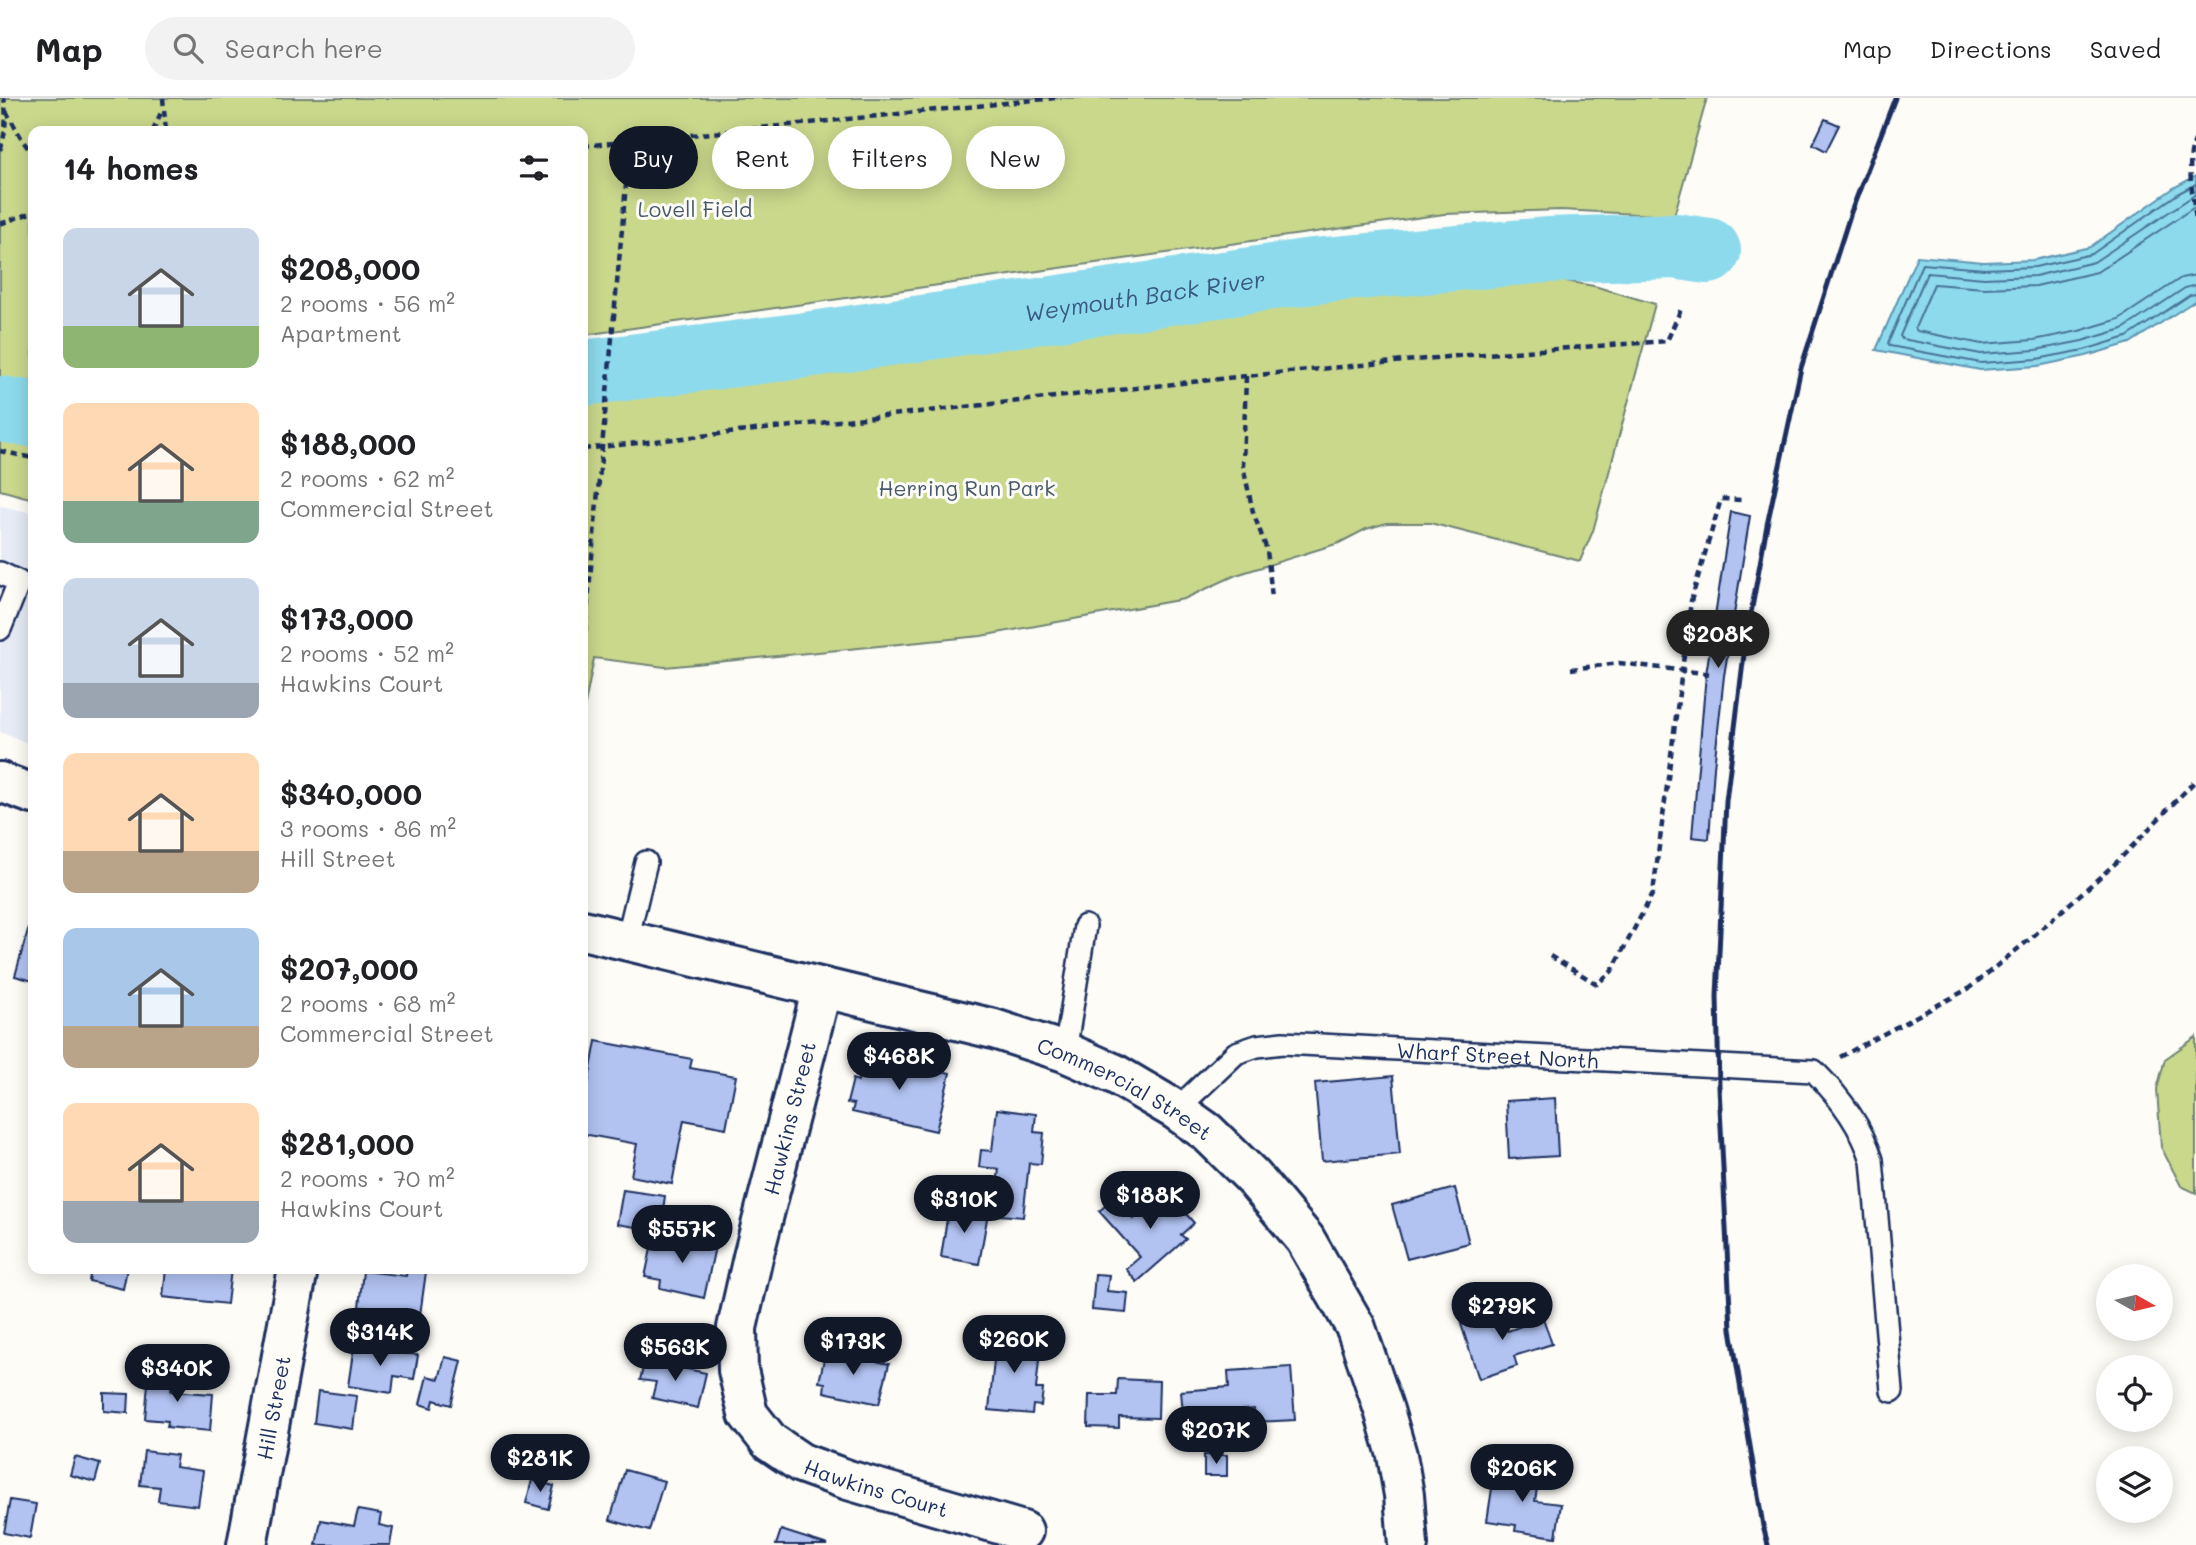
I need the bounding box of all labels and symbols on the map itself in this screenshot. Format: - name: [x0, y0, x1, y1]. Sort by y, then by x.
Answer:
- park label: Lovell Field: [638, 195, 752, 222]
- water label: Weymouth Back River: [1022, 263, 1267, 328]
- park label: Herring Run Park: [879, 474, 1055, 501]
- pin: $208K: [1669, 610, 1767, 670]
- street label: Commercial Street: [1034, 1031, 1218, 1145]
- pin: $468K: [850, 1032, 948, 1092]
- street label: Wharf Street North: [1396, 1036, 1599, 1073]
- street label: Hawkins Street: [757, 1038, 821, 1198]
- pin: $188K: [1101, 1172, 1199, 1231]
- pin: $310K: [915, 1176, 1013, 1235]
- pin: $557K: [633, 1206, 731, 1265]
- north arrow: [2096, 1264, 2174, 1340]
- pin: $279K: [1453, 1282, 1551, 1342]
- pin: $314K: [331, 1308, 429, 1368]
- pin: $260K: [965, 1316, 1063, 1375]
- pin: $173K: [804, 1318, 902, 1377]
- pin: $563K: [626, 1324, 724, 1383]
- pin: $340K: [128, 1344, 226, 1404]
- street label: Hill Street: [250, 1353, 295, 1462]
- pin: $207K: [1167, 1406, 1265, 1466]
- pin: $281K: [491, 1434, 589, 1494]
- pin: $206K: [1473, 1444, 1571, 1504]
- street label: Hawkins Court: [801, 1452, 952, 1522]

